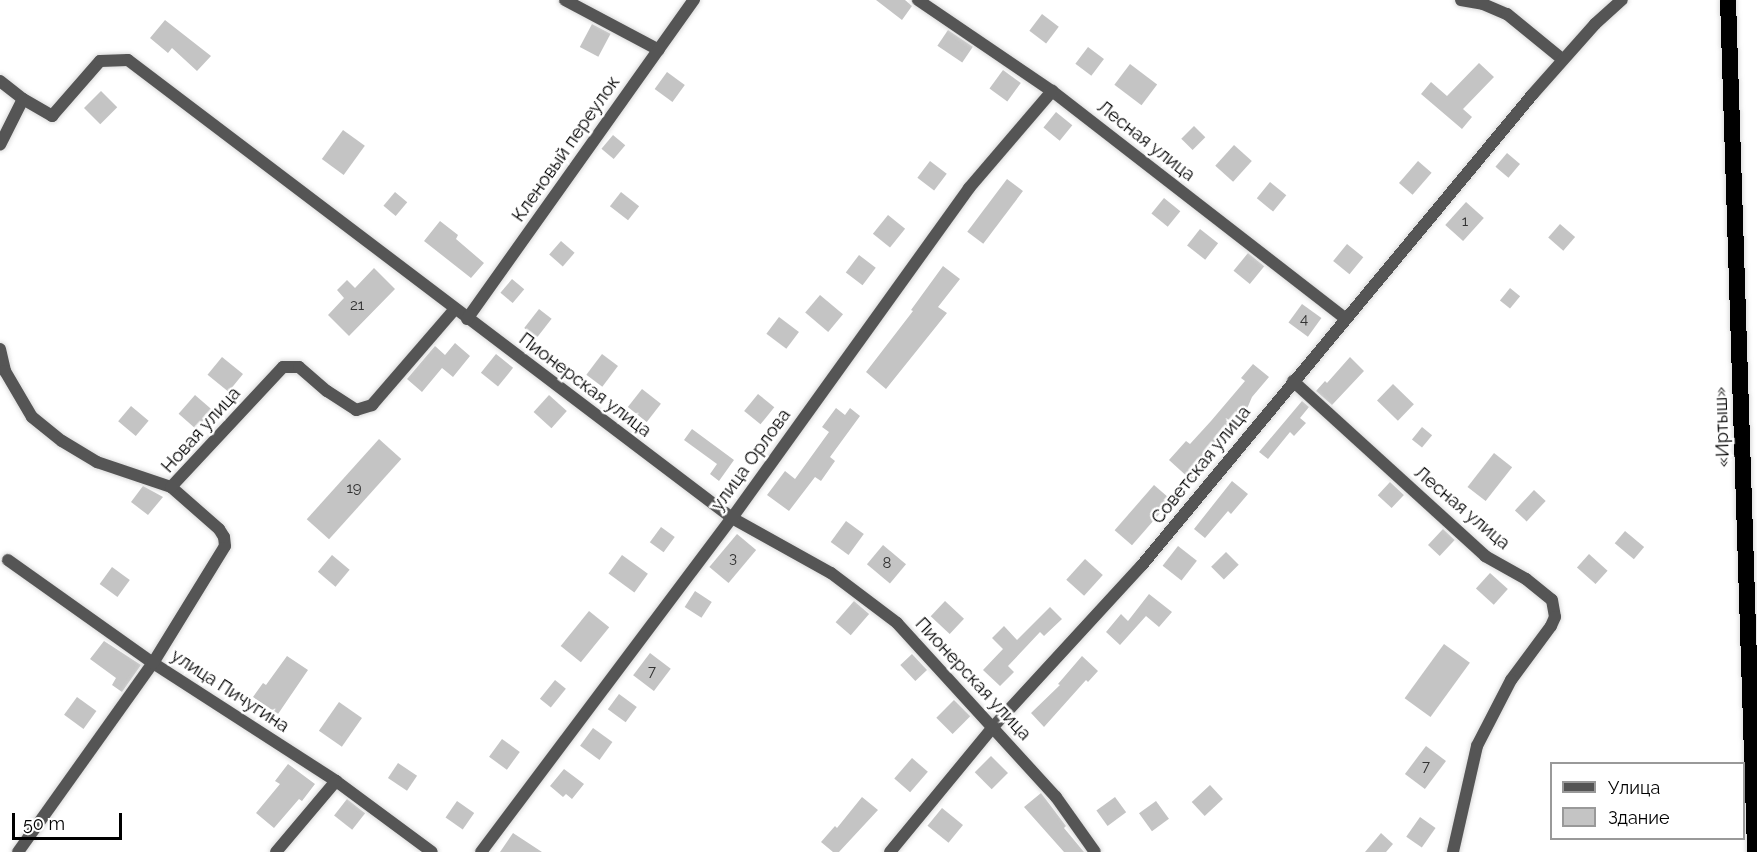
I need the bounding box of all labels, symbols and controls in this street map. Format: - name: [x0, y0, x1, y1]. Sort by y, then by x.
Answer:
- street label: Кленовый переулок: [508, 72, 624, 226]
- street label: Лесная улица: [1093, 96, 1199, 186]
- house number: 1: [1462, 213, 1468, 231]
- house number: 21: [350, 297, 364, 315]
- house number: 4: [1300, 311, 1308, 329]
- street label: Пионерская улица: [515, 328, 655, 442]
- street label: Новая улица: [157, 383, 245, 477]
- street label: «Иртыш»: [1710, 386, 1734, 468]
- street label: Советская улица: [1147, 402, 1255, 528]
- street label: улица Орлова: [707, 405, 795, 515]
- street label: Лесная улица: [1410, 462, 1514, 554]
- house number: 19: [346, 480, 362, 498]
- house number: 3: [729, 550, 737, 568]
- house number: 8: [883, 555, 891, 573]
- street label: Пионерская улица: [910, 613, 1036, 745]
- street label: улица Пичугина: [167, 645, 293, 737]
- house number: 7: [648, 663, 656, 681]
- house number: 7: [1422, 758, 1430, 776]
- legend: [1550, 762, 1745, 840]
- text: Улица: [1608, 777, 1660, 798]
- scale bar: [15, 801, 124, 839]
- text: Здание: [1608, 807, 1670, 828]
- text: 50 m: [23, 813, 65, 834]

